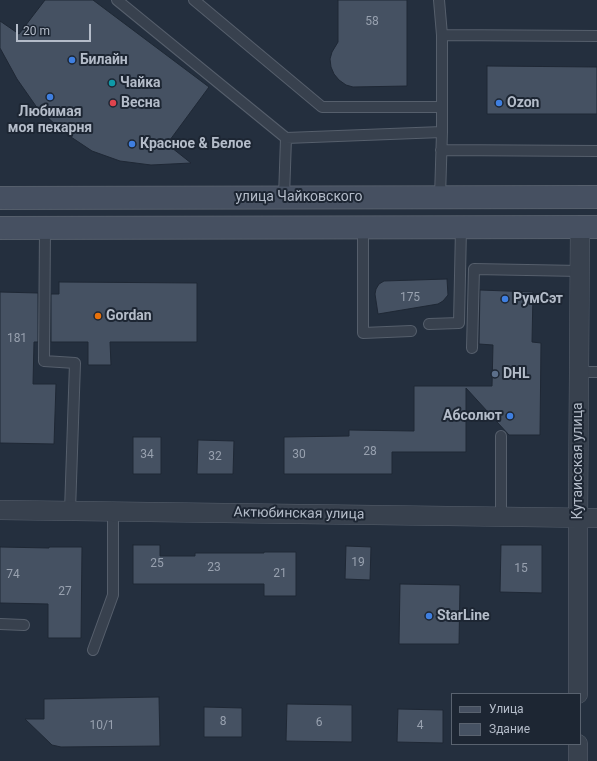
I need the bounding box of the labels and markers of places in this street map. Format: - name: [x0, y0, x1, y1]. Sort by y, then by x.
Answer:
- place label: Билайн: [80, 52, 128, 68]
- marker: Билайн: [67, 55, 77, 65]
- place label: Чайка: [120, 75, 161, 91]
- marker: Чайка: [107, 78, 117, 88]
- marker: Любимая моя пекарня: [45, 92, 55, 102]
- place label: Весна: [121, 95, 160, 111]
- place label: Ozon: [507, 95, 539, 111]
- marker: Весна: [108, 98, 118, 108]
- marker: Ozon: [494, 98, 504, 108]
- place label: Любимая моя пекарня: [8, 104, 92, 136]
- place label: Красное & Белое: [140, 136, 251, 152]
- marker: Красное & Белое: [127, 139, 137, 149]
- place label: РумСэт: [513, 291, 563, 307]
- marker: РумСэт: [500, 294, 510, 304]
- place label: Gordan: [106, 308, 152, 324]
- marker: Gordan: [93, 311, 103, 321]
- place label: DHL: [503, 366, 530, 382]
- marker: DHL: [490, 369, 500, 379]
- place label: Абсолют: [443, 408, 502, 424]
- marker: Абсолют: [505, 411, 515, 421]
- place label: StarLine: [437, 608, 490, 624]
- marker: StarLine: [424, 611, 434, 621]

